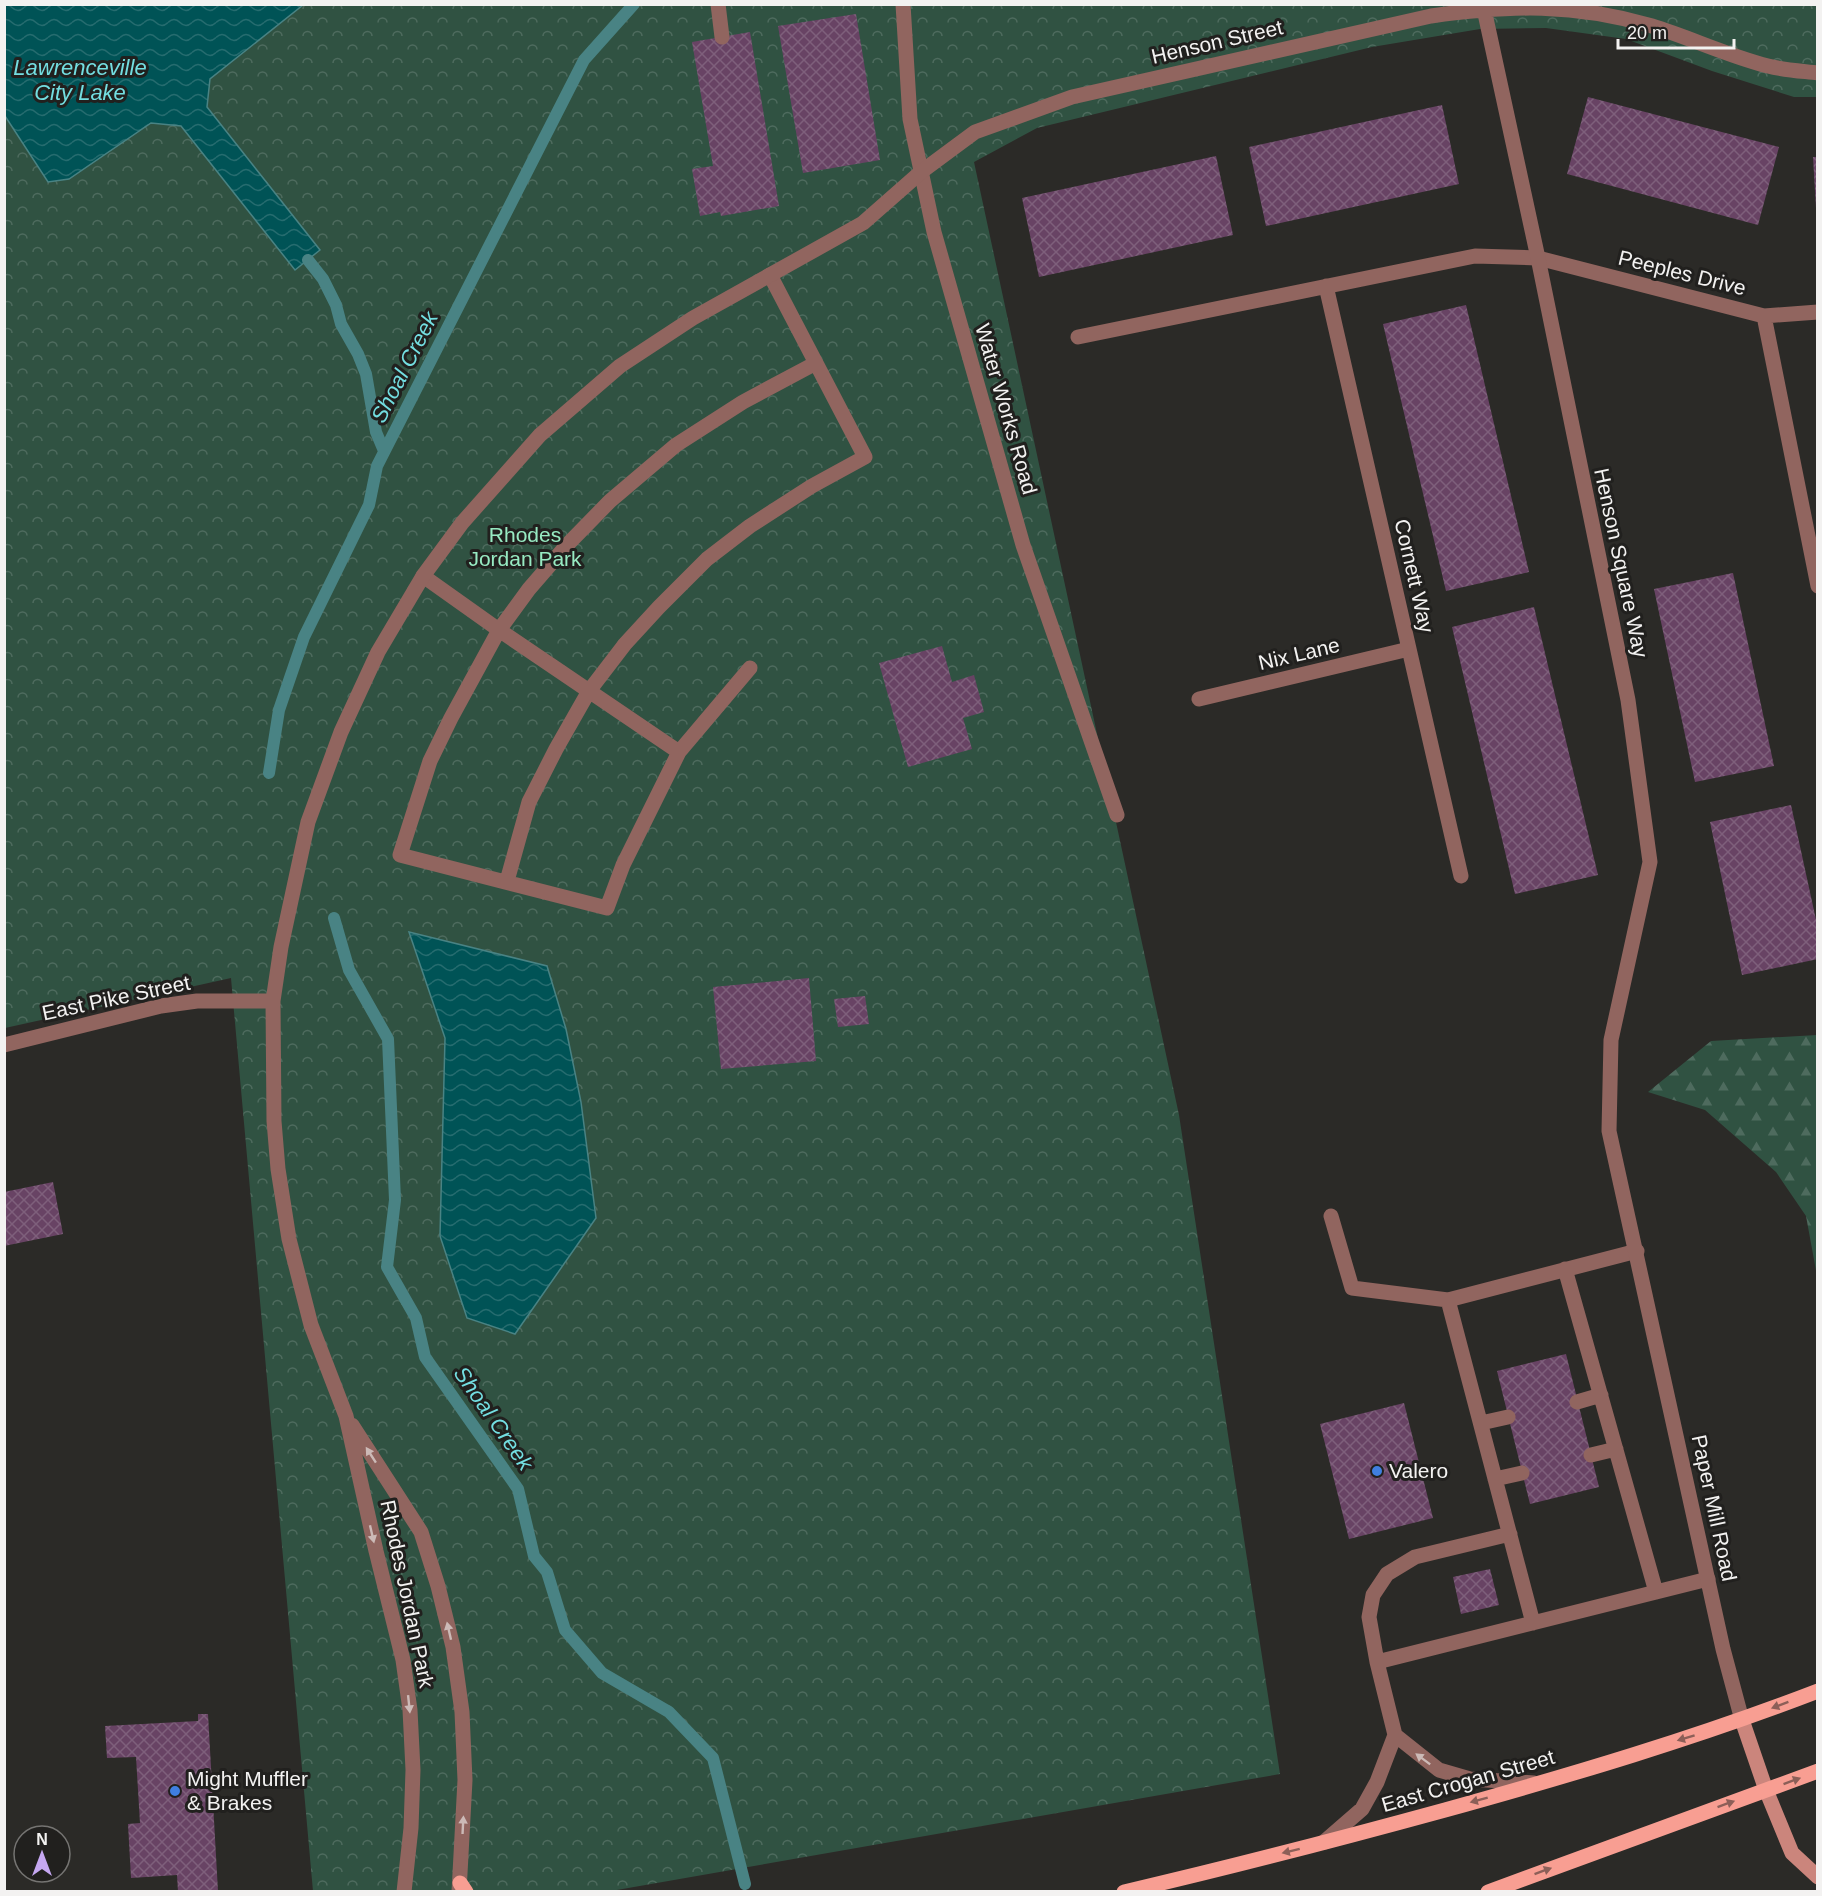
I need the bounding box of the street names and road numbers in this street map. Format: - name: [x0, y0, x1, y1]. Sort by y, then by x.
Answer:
- street label: Henson Street: [1149, 15, 1285, 68]
- street label: Peeples Drive: [1616, 246, 1748, 299]
- street label: Water Works Road: [971, 321, 1042, 497]
- street label: Henson Square Way: [1590, 466, 1653, 660]
- street label: Cornett Way: [1390, 517, 1439, 635]
- street label: Nix Lane: [1256, 633, 1342, 674]
- street label: East Pike Street: [40, 971, 192, 1024]
- street label: Paper Mill Road: [1688, 1432, 1741, 1583]
- street label: Rhodes Jordan Park: [376, 1498, 439, 1690]
- street label: East Crogan Street: [1379, 1745, 1557, 1816]

